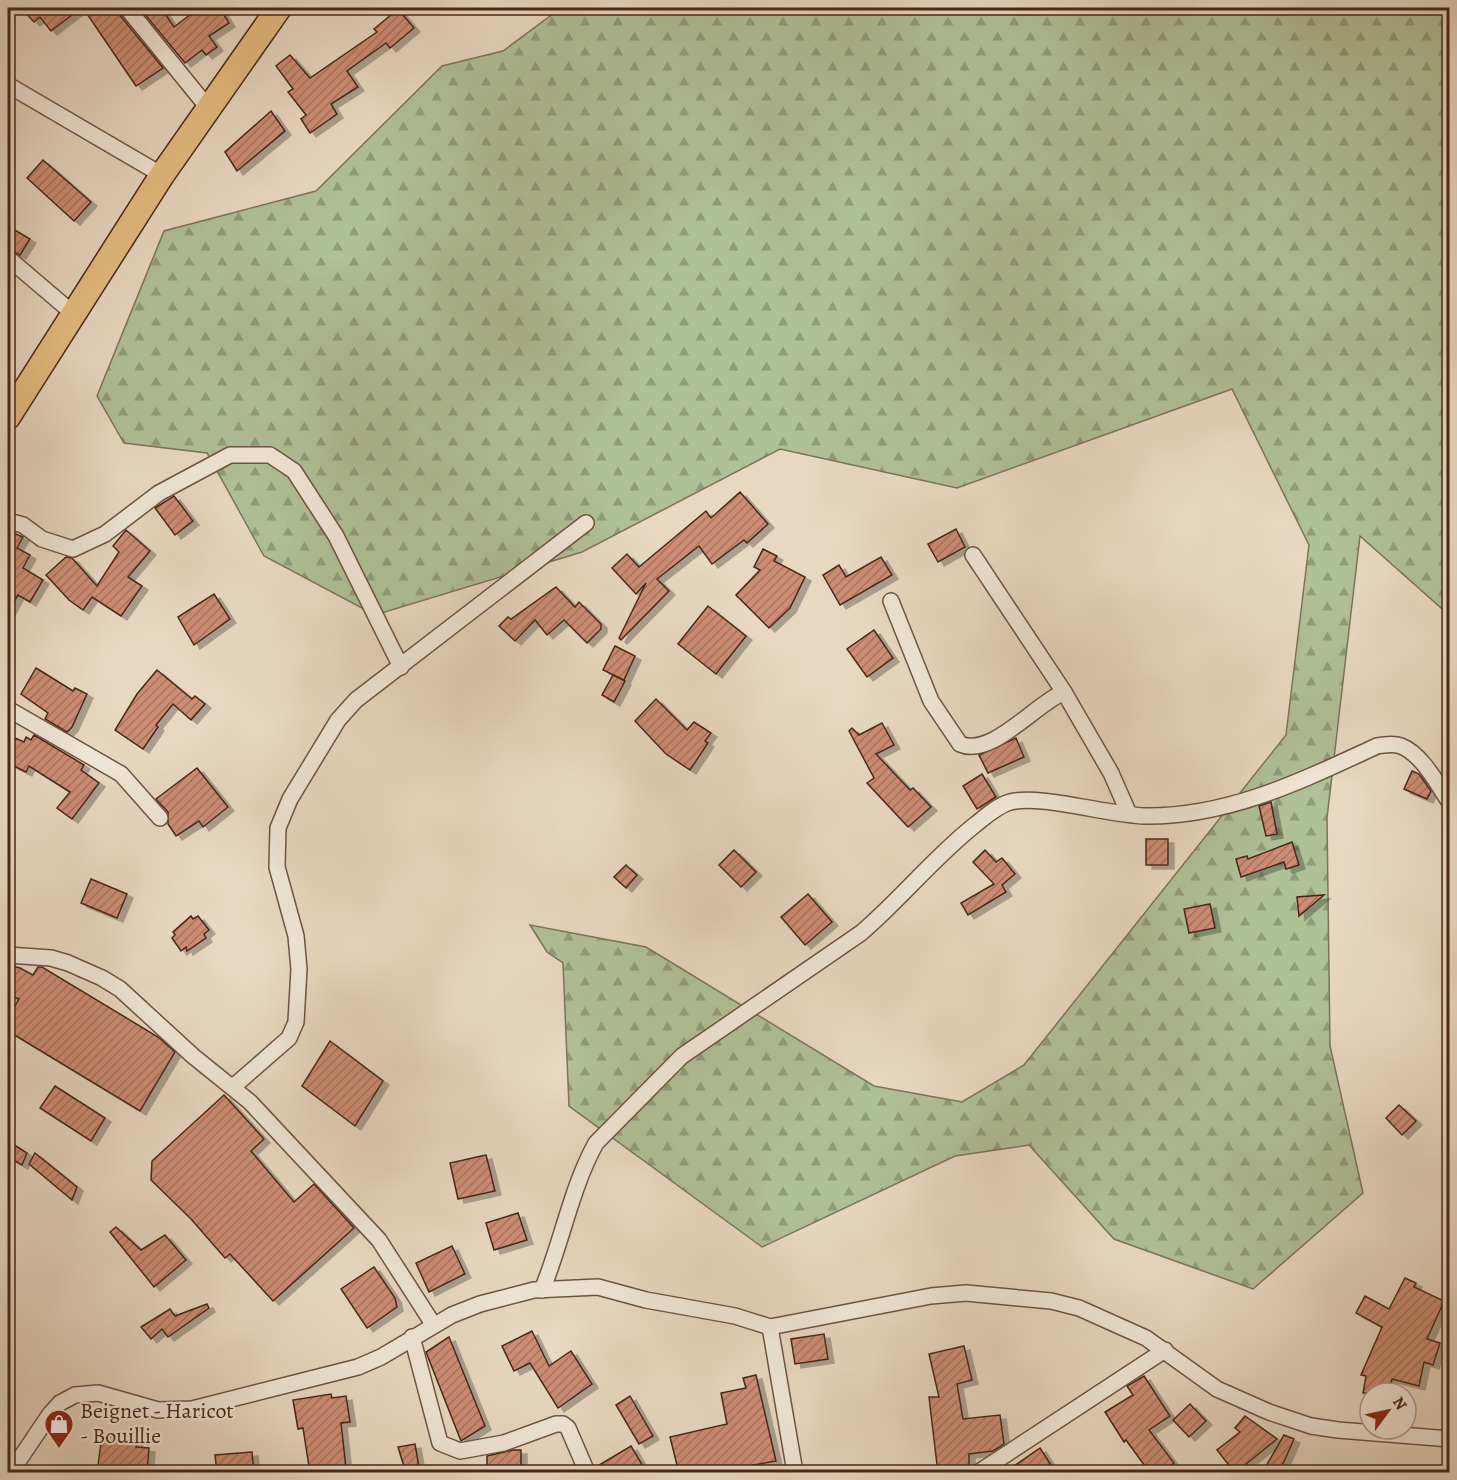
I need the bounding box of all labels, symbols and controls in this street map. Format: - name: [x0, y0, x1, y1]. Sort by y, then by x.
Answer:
- north arrow: [1358, 1381, 1418, 1441]
- text: N: [1387, 1392, 1412, 1415]
- place label: Beignet - Haricot - Bouillie: [80, 1396, 234, 1451]
- shop icon: Beignet - Haricot - Bouillie: [43, 1408, 75, 1450]

